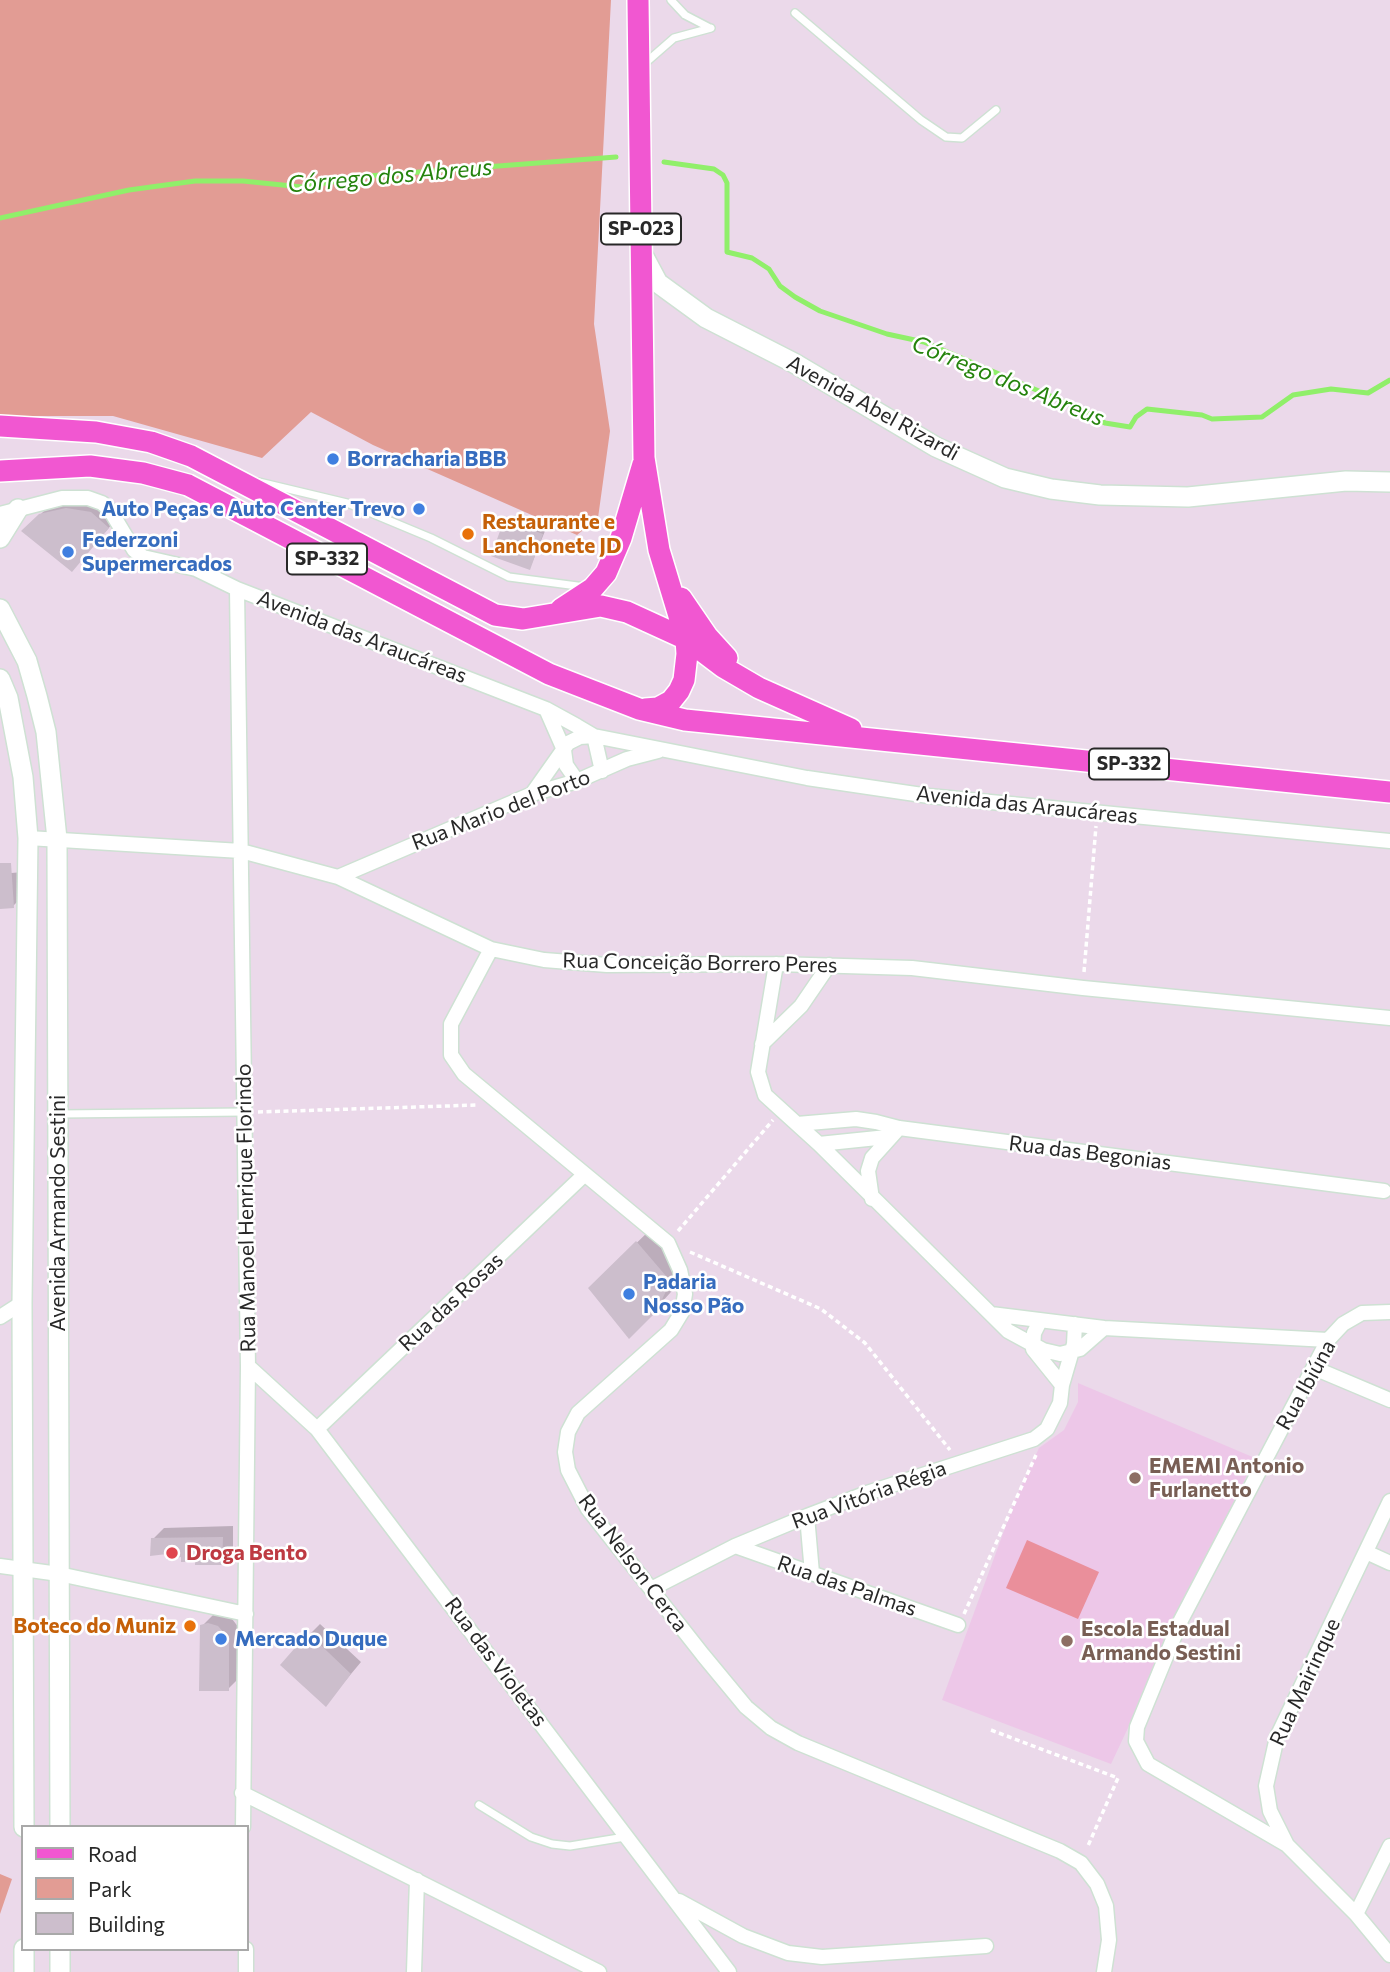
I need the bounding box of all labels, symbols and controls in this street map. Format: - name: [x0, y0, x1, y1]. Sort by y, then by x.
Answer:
- water label: Córrego dos Abreus: [286, 153, 494, 199]
- road number: SP-023: [601, 214, 681, 244]
- water label: Córrego dos Abreus: [908, 330, 1108, 432]
- street label: Avenida Abel Rizardi: [782, 350, 964, 466]
- place label: Borracharia BBB: [347, 446, 506, 472]
- marker: Borracharia BBB: [325, 451, 341, 467]
- place label: Auto Peças e Auto Center Trevo: [101, 496, 405, 522]
- marker: Auto Peças e Auto Center Trevo: [411, 501, 427, 517]
- place label: Restaurante e Lanchonete JD: [482, 509, 621, 559]
- marker: Restaurante e Lanchonete JD: [460, 526, 476, 542]
- place label: Federzoni Supermercados: [82, 527, 232, 577]
- marker: Federzoni Supermercados: [60, 544, 76, 560]
- road number: SP-332: [287, 544, 367, 574]
- street label: Avenida das Araucáreas: [254, 585, 470, 689]
- road number: SP-332: [1089, 748, 1169, 779]
- street label: Rua Mario del Porto: [408, 764, 594, 856]
- street label: Avenida das Araucáreas: [915, 781, 1139, 829]
- street label: Rua Conceição Borrero Peres: [562, 948, 838, 978]
- street label: Rua Manoel Henrique Florindo: [231, 1063, 261, 1353]
- street label: Avenida Armando Sestini: [45, 1095, 71, 1331]
- street label: Rua das Begonias: [1007, 1131, 1173, 1175]
- street label: Rua das Rosas: [394, 1247, 508, 1357]
- place label: Padaria Nosso Pão: [643, 1269, 744, 1319]
- marker: Padaria Nosso Pão: [621, 1286, 637, 1302]
- street label: Rua Ibiúna: [1271, 1336, 1341, 1434]
- place label: EMEMI Antonio Furlanetto: [1149, 1453, 1304, 1503]
- street label: Rua Vitória Régia: [788, 1455, 950, 1535]
- marker: EMEMI Antonio Furlanetto: [1127, 1470, 1143, 1486]
- street label: Rua Nelson Cerca: [573, 1489, 693, 1637]
- place label: Droga Bento: [186, 1540, 307, 1566]
- marker: Droga Bento: [164, 1545, 180, 1561]
- street label: Rua das Palmas: [774, 1550, 920, 1622]
- street label: Rua das Violetas: [439, 1592, 553, 1732]
- place label: Boteco do Muniz: [13, 1613, 176, 1639]
- street label: Rua Mairinque: [1264, 1614, 1346, 1750]
- place label: Escola Estadual Armando Sestini: [1081, 1616, 1241, 1666]
- marker: Boteco do Muniz: [182, 1618, 198, 1634]
- place label: Mercado Duque: [235, 1626, 387, 1652]
- marker: Mercado Duque: [213, 1631, 229, 1647]
- marker: Escola Estadual Armando Sestini: [1059, 1633, 1075, 1649]
- legend: [21, 1825, 248, 1951]
- text: Road: [88, 1841, 137, 1866]
- text: Park: [88, 1876, 132, 1901]
- text: Building: [88, 1911, 165, 1936]

